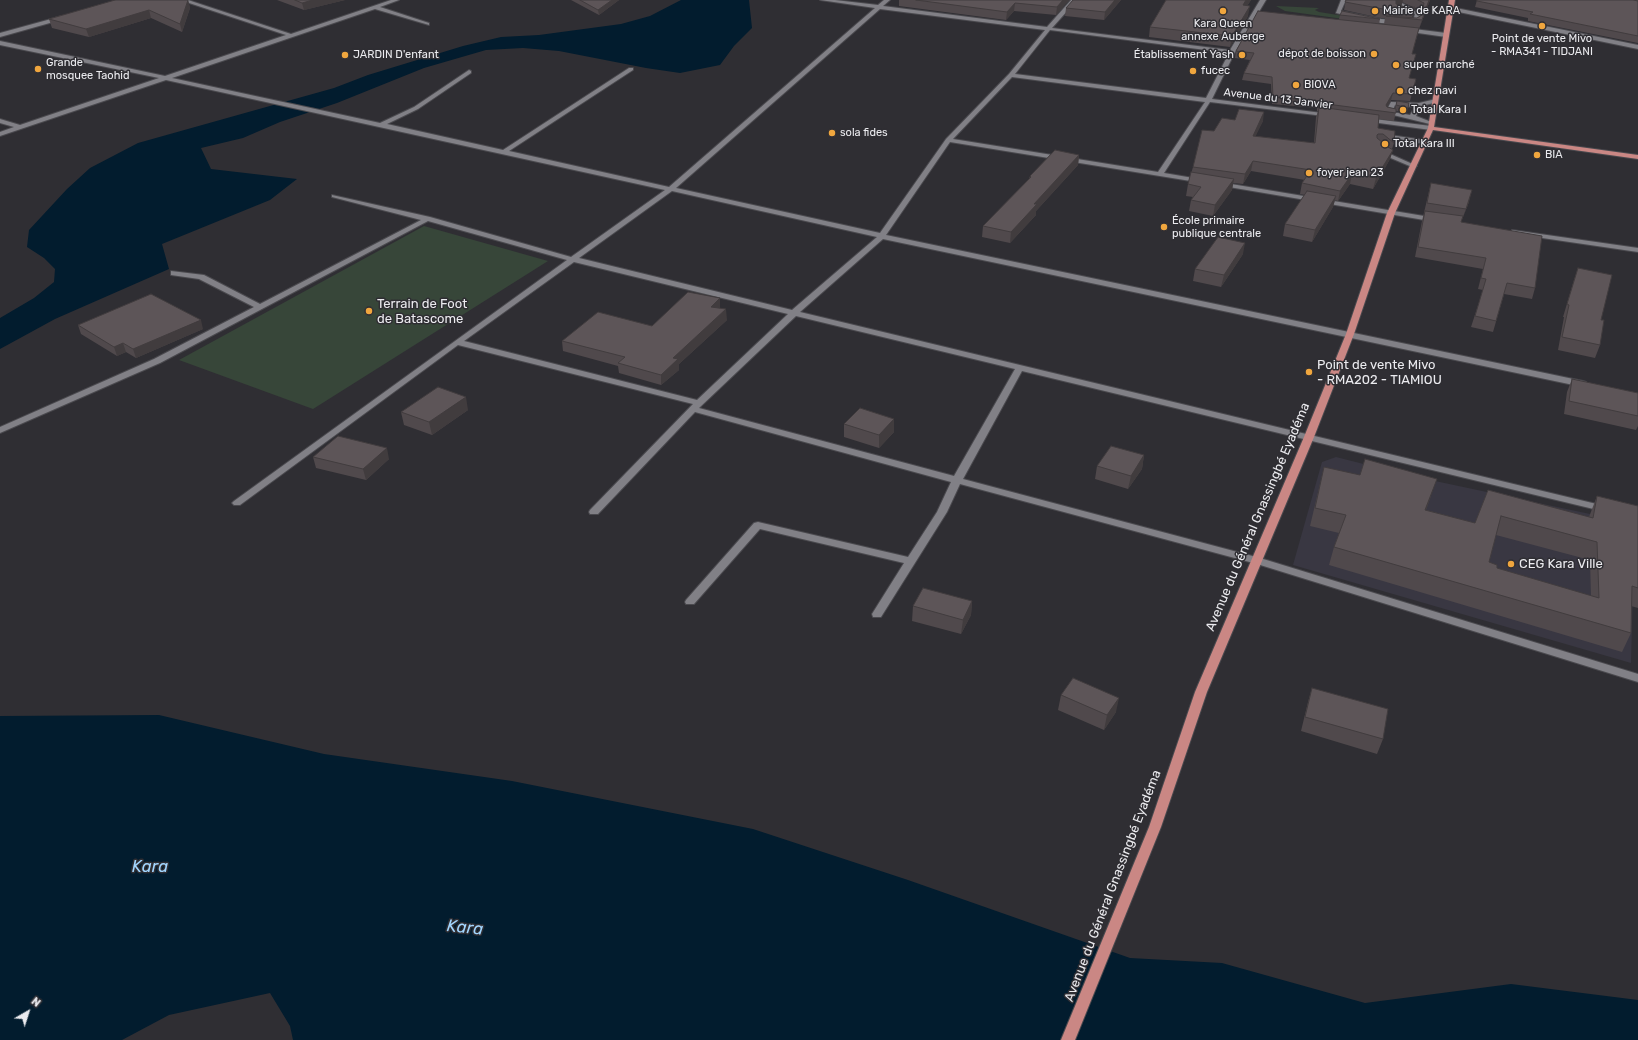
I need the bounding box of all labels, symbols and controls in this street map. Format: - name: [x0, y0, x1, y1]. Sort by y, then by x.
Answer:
- place label: Mairie de KARA: [1383, 4, 1460, 18]
- marker: Kara Queen annexe Auberge: [1218, 6, 1228, 16]
- marker: Mairie de KARA: [1370, 6, 1380, 16]
- place label: Kara Queen annexe Auberge: [1181, 17, 1265, 43]
- marker: Point de vente Mivo - RMA341 - TIDJANI: [1537, 21, 1547, 31]
- place label: Point de vente Mivo - RMA341 - TIDJANI: [1491, 32, 1593, 58]
- place label: dépot de boisson: [1278, 47, 1366, 61]
- place label: JARDIN D'enfant: [353, 48, 439, 62]
- place label: Établissement Yash: [1134, 48, 1234, 62]
- marker: dépot de boisson: [1369, 49, 1379, 59]
- marker: JARDIN D'enfant: [340, 50, 350, 60]
- marker: Établissement Yash: [1237, 50, 1247, 60]
- place label: Grande mosquee Taohid: [46, 56, 130, 82]
- place label: super marché: [1404, 58, 1475, 72]
- marker: super marché: [1391, 60, 1401, 70]
- marker: Grande mosquee Taohid: [33, 64, 43, 74]
- place label: fucec: [1201, 64, 1230, 78]
- marker: fucec: [1188, 66, 1198, 76]
- place label: BIOVA: [1304, 78, 1336, 92]
- marker: BIOVA: [1291, 80, 1301, 90]
- place label: chez navi: [1408, 84, 1457, 98]
- street label: Avenue du 13 Janvier: [1223, 86, 1333, 112]
- marker: chez navi: [1395, 86, 1405, 96]
- place label: Total Kara I: [1411, 103, 1467, 117]
- marker: Total Kara I: [1398, 105, 1408, 115]
- place label: sola fides: [840, 126, 888, 140]
- marker: sola fides: [827, 128, 837, 138]
- place label: Total Kara III: [1393, 137, 1455, 151]
- marker: Total Kara III: [1380, 139, 1390, 149]
- place label: BIA: [1545, 148, 1563, 162]
- marker: BIA: [1532, 150, 1542, 160]
- place label: foyer jean 23: [1317, 166, 1384, 180]
- marker: foyer jean 23: [1304, 168, 1314, 178]
- place label: École primaire publique centrale: [1172, 214, 1261, 240]
- marker: École primaire publique centrale: [1159, 222, 1169, 232]
- place label: Terrain de Foot de Batascome: [377, 296, 467, 327]
- marker: Terrain de Foot de Batascome: [364, 306, 374, 316]
- place label: Point de vente Mivo - RMA202 - TIAMIOU: [1317, 357, 1442, 388]
- marker: Point de vente Mivo - RMA202 - TIAMIOU: [1304, 367, 1314, 377]
- street label: Avenue du Général Gnassingbé Eyadéma: [1203, 400, 1313, 634]
- place label: CEG Kara Ville: [1519, 556, 1603, 572]
- marker: CEG Kara Ville: [1506, 559, 1516, 569]
- street label: Avenue du Général Gnassingbé Eyadéma: [1062, 768, 1164, 1004]
- water label: Kara: [132, 857, 168, 877]
- water label: Kara: [446, 916, 484, 940]
- north arrow: [8, 992, 48, 1032]
- text: N: [29, 995, 43, 1010]

